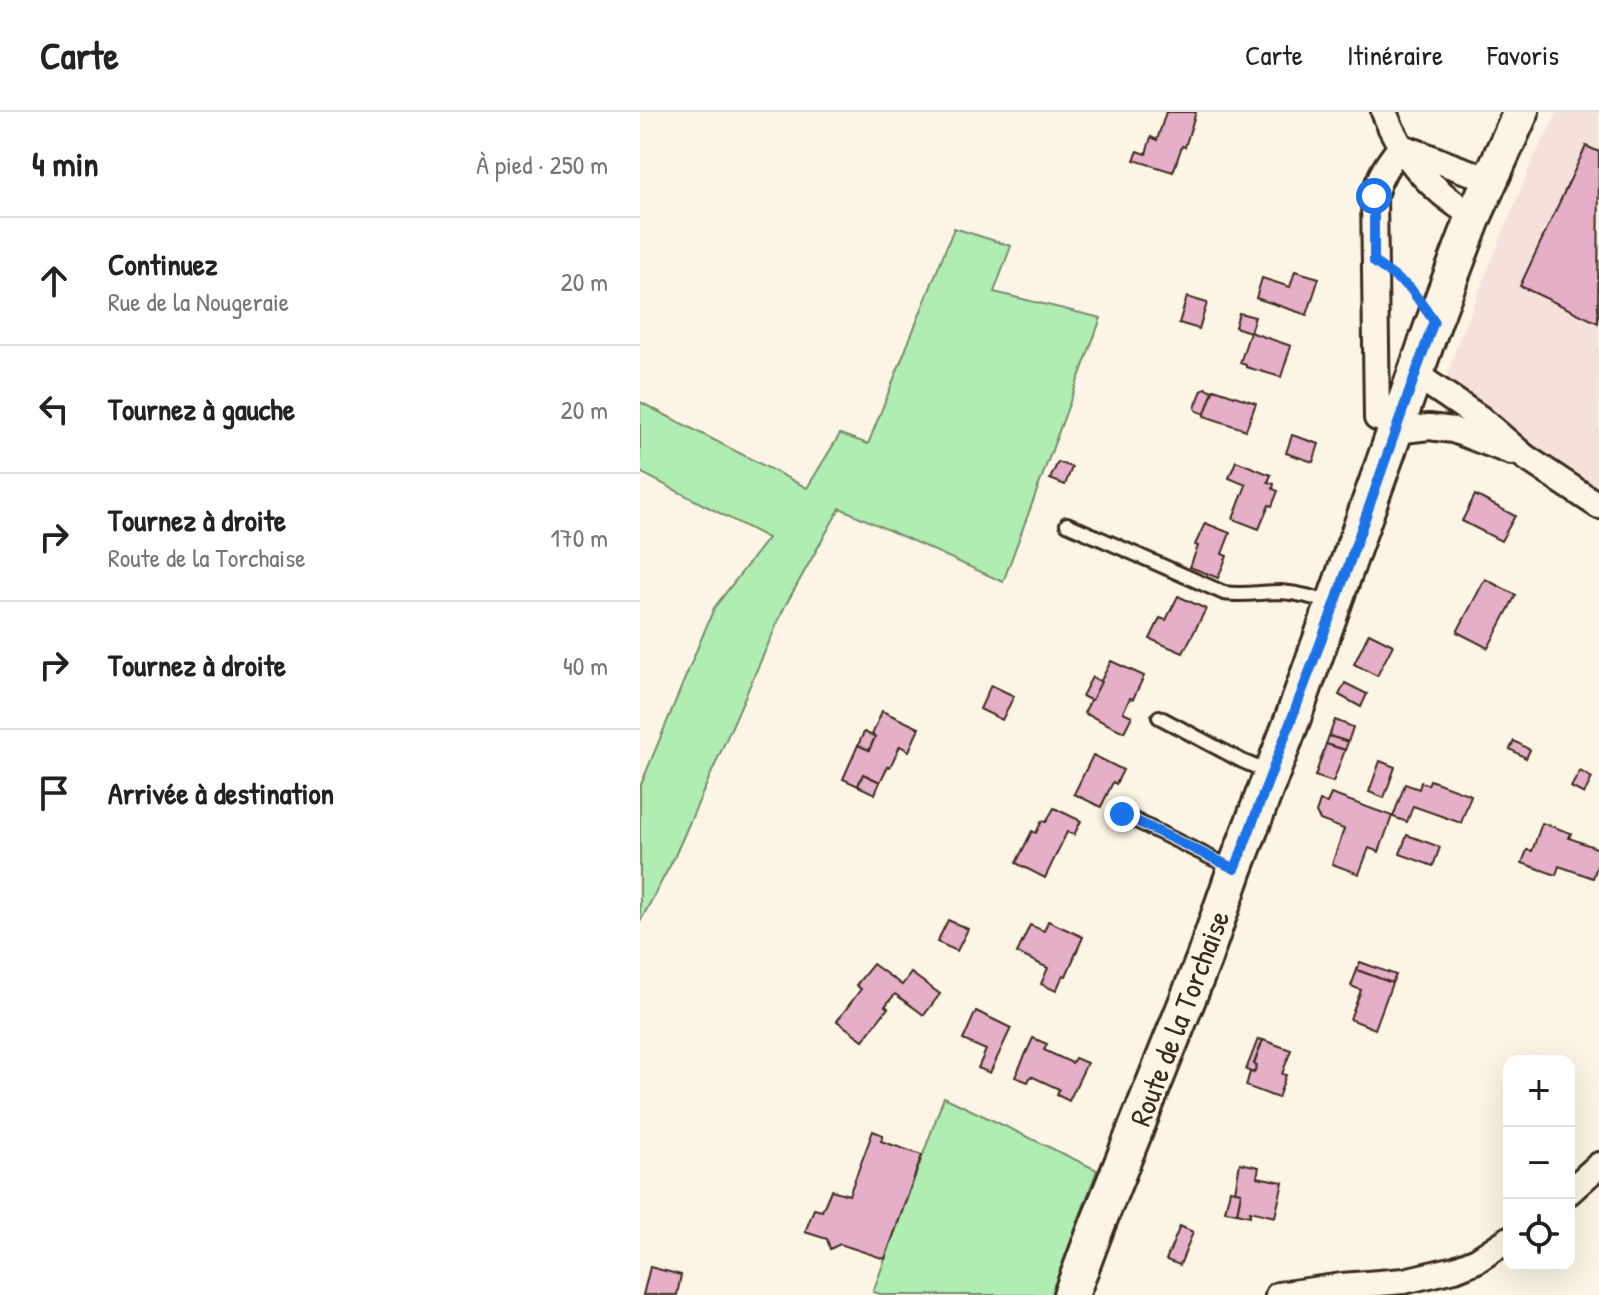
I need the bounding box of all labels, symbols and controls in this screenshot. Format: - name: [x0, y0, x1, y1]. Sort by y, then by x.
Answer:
- text: Carte: [40, 29, 119, 81]
- text: Carte: [1245, 36, 1303, 74]
- text: Itinéraire: [1347, 36, 1443, 74]
- text: Favoris: [1487, 36, 1559, 74]
- text: 4 min: [32, 141, 99, 187]
- text: À pied · 250 m: [476, 147, 608, 182]
- route start: [1356, 178, 1392, 214]
- text: Continuez: [108, 244, 217, 284]
- icon: ahead: [32, 259, 76, 303]
- text: 20 m: [561, 264, 608, 299]
- text: Rue de la Nougeraie: [108, 284, 289, 319]
- icon: left: [32, 387, 76, 431]
- text: Tournez à gauche: [108, 389, 295, 429]
- text: 20 m: [561, 392, 608, 427]
- text: Tournez à droite: [108, 500, 286, 540]
- icon: right: [32, 515, 76, 559]
- text: 170 m: [550, 520, 608, 555]
- text: Route de la Torchaise: [108, 540, 306, 575]
- icon: right: [32, 643, 76, 687]
- text: Tournez à droite: [108, 645, 286, 685]
- text: 40 m: [563, 648, 608, 683]
- icon: arrive: [32, 771, 76, 815]
- text: Arrivée à destination: [108, 773, 334, 813]
- route end: [1104, 796, 1140, 832]
- street label: Route de la Torchaise: [1119, 904, 1239, 1132]
- map controls: [1503, 1055, 1575, 1271]
- button: +: [1503, 1055, 1575, 1127]
- button: −: [1503, 1127, 1575, 1199]
- button: locate: [1503, 1199, 1575, 1271]

